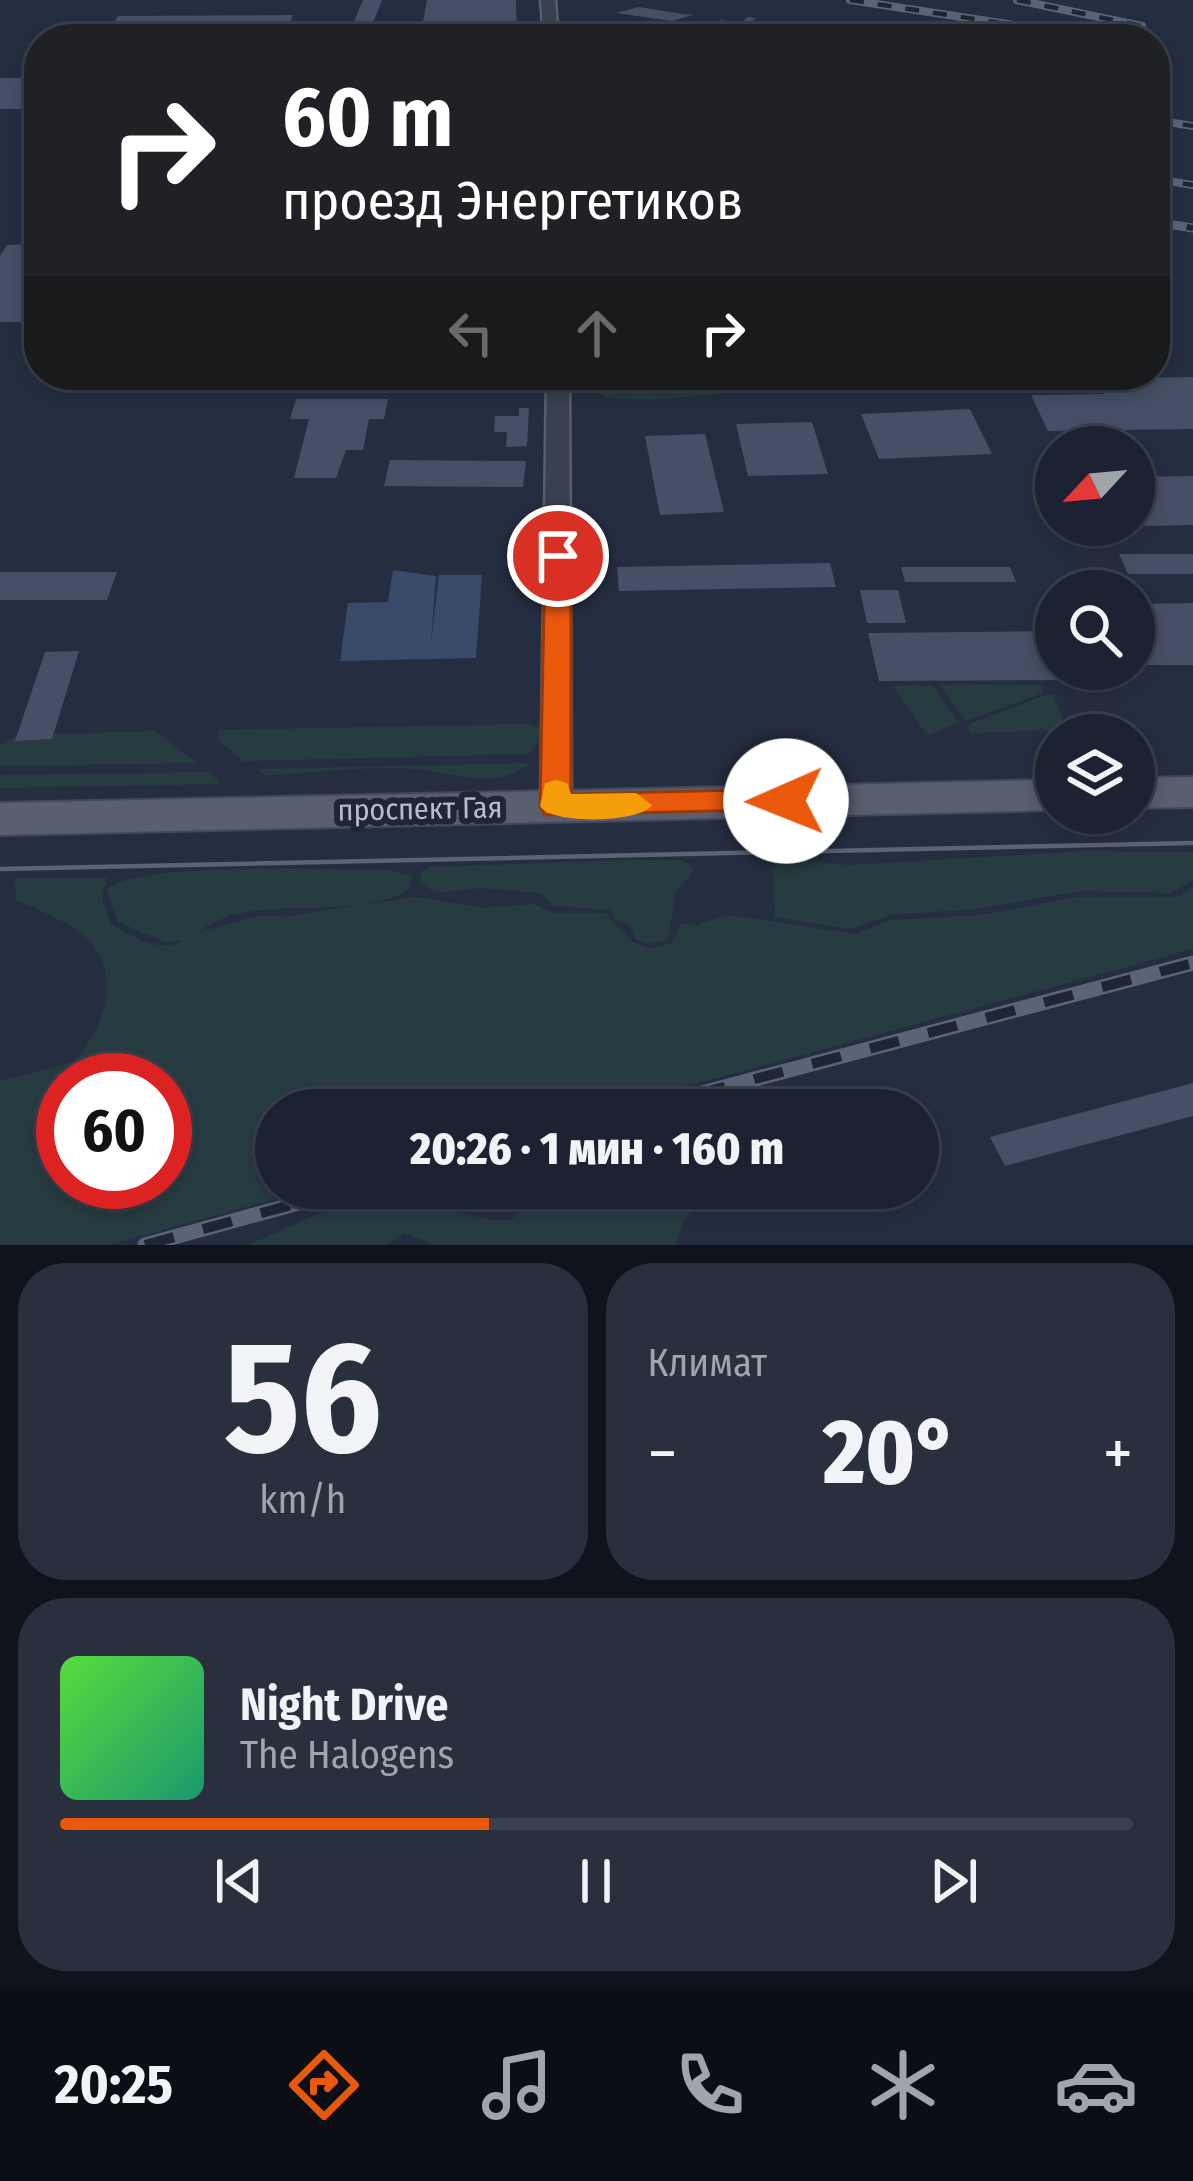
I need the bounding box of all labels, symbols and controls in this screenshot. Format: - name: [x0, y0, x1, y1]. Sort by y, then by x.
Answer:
- text: 60 m: [282, 67, 453, 168]
- icon: right: [84, 72, 240, 228]
- text: проезд Энергетиков: [282, 169, 743, 233]
- icon: left: [438, 300, 504, 366]
- icon: ahead: [564, 300, 630, 366]
- icon: right: [690, 300, 756, 366]
- north arrow: [1035, 426, 1155, 546]
- map controls: [1035, 426, 1155, 834]
- pin: [507, 505, 609, 607]
- icon: arrive: [525, 523, 591, 589]
- button: search: [1035, 570, 1155, 690]
- button: layers: [1035, 714, 1155, 834]
- position arrow: [723, 738, 849, 864]
- street label: проспект Гая: [337, 790, 503, 828]
- speed limit sign: 60: [36, 1053, 192, 1209]
- text: 20:26 · 1 мин · 160 m: [410, 1122, 784, 1176]
- text: 56: [224, 1305, 382, 1492]
- text: Климат: [648, 1340, 767, 1386]
- text: 20°: [823, 1399, 957, 1507]
- text: −: [648, 1414, 677, 1493]
- text: +: [1103, 1414, 1133, 1493]
- text: km/h: [259, 1477, 346, 1523]
- text: Night Drive: [240, 1678, 448, 1732]
- text: The Halogens: [240, 1732, 454, 1778]
- icon: previous: [206, 1848, 272, 1914]
- icon: pause: [563, 1848, 629, 1914]
- icon: next: [921, 1848, 987, 1914]
- icon: directions: [282, 2043, 366, 2127]
- icon: music: [475, 2043, 559, 2127]
- icon: phone: [668, 2043, 752, 2127]
- icon: climate: [861, 2043, 945, 2127]
- icon: car: [1054, 2043, 1138, 2127]
- text: 20:25: [55, 2053, 173, 2117]

